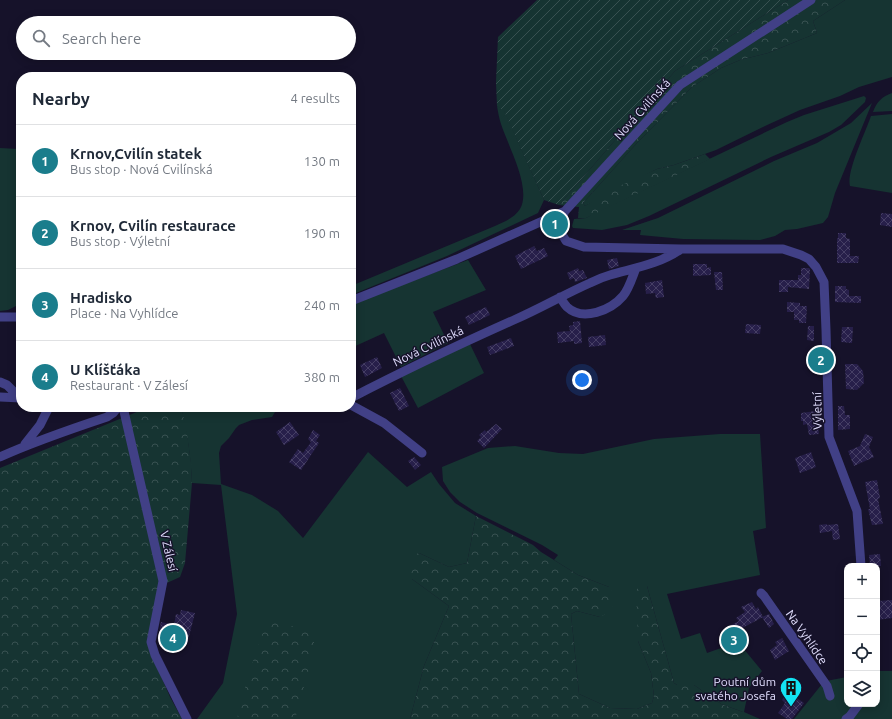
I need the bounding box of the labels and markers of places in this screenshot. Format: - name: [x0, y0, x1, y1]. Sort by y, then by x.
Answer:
- pin: 1: [542, 209, 568, 239]
- pin: 2: [808, 345, 834, 375]
- pin: 4: [160, 623, 186, 653]
- pin: 3: [721, 625, 747, 655]
- place label: Poutní dům svatého Josefa: [695, 675, 776, 702]
- building icon: Poutní dům svatého Josefa: [778, 675, 804, 708]

